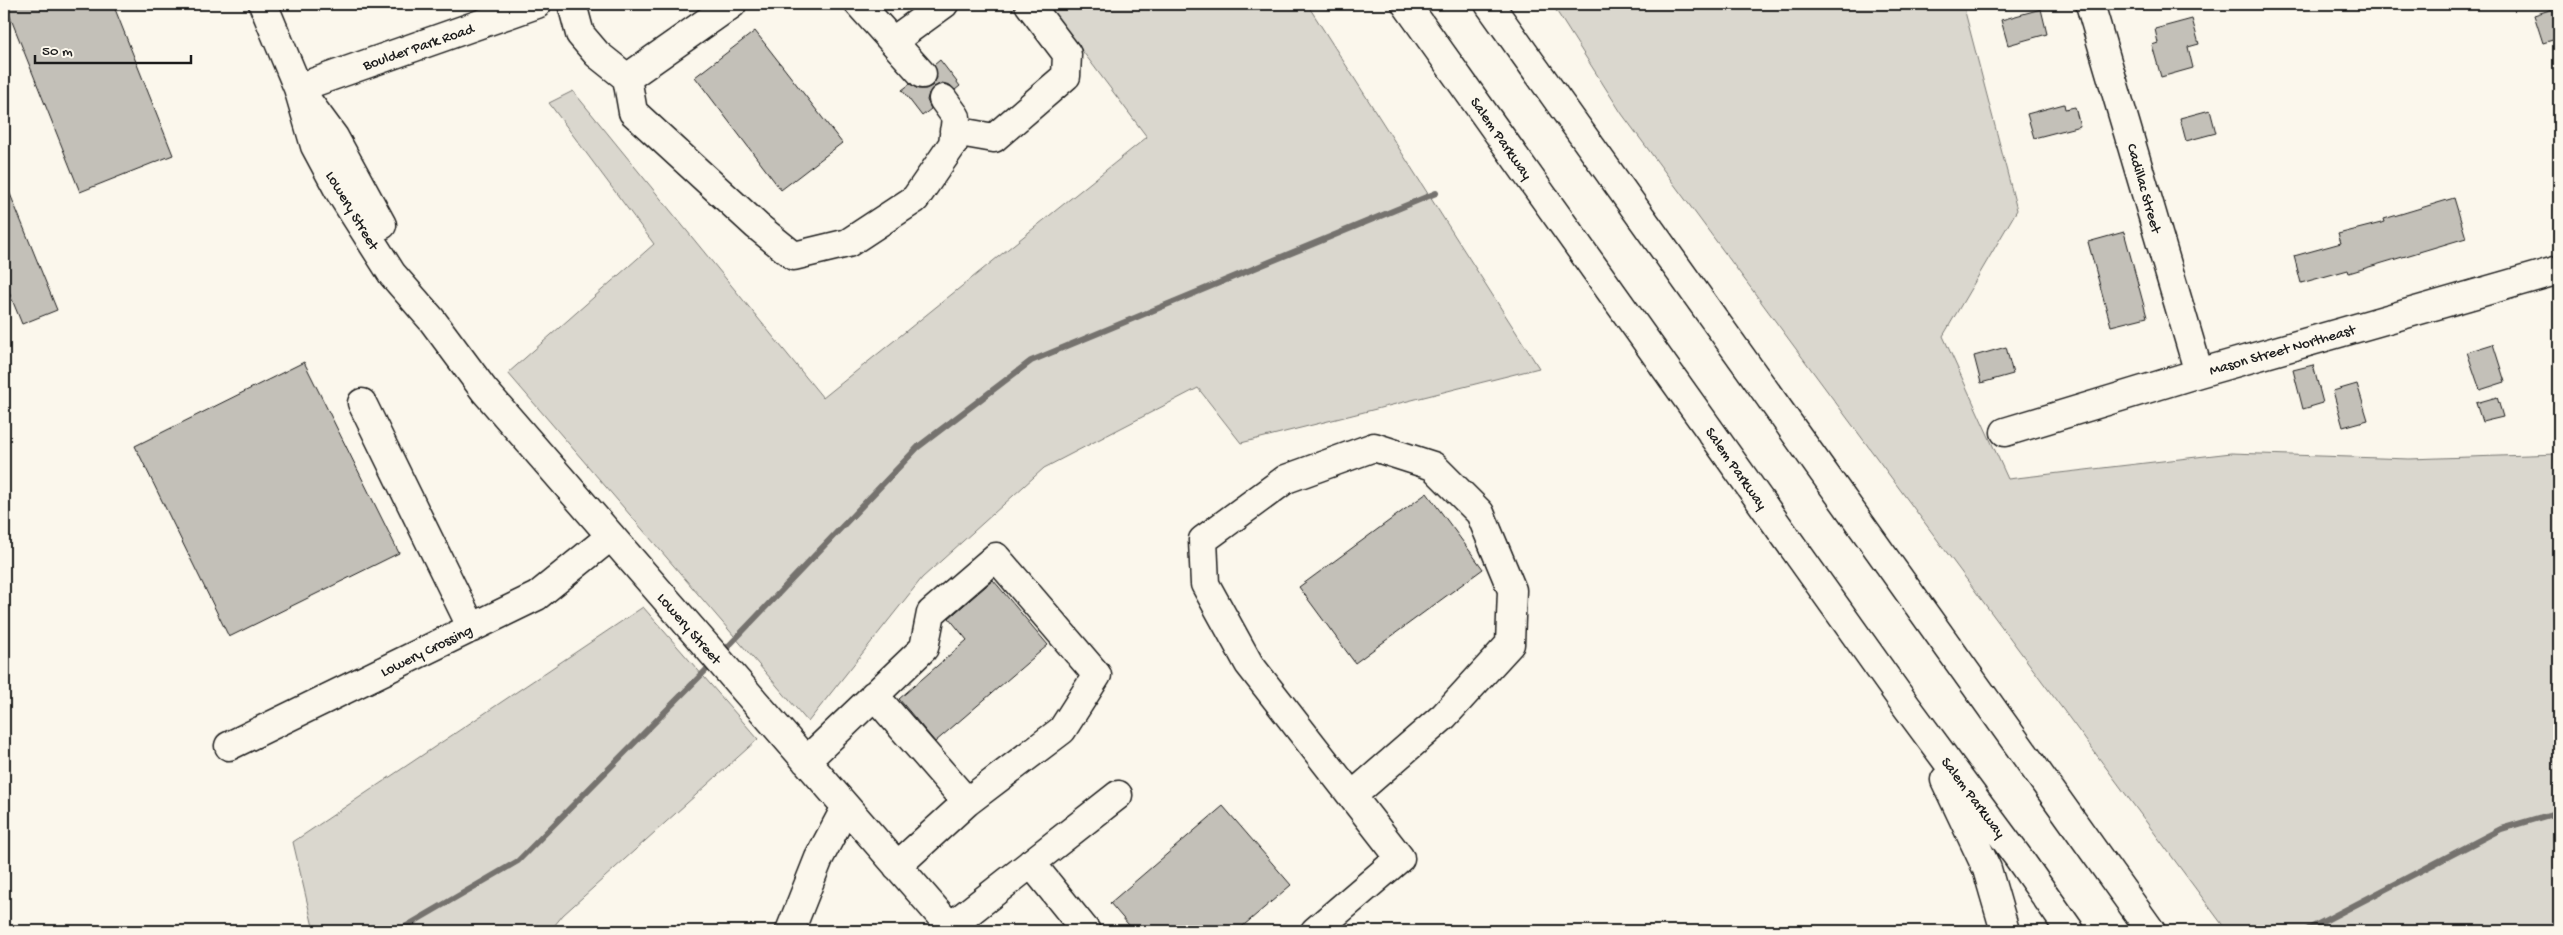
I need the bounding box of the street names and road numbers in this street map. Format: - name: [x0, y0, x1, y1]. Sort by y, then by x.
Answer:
- street label: Boulder Park Road: [360, 20, 478, 76]
- street label: Salem Parkway: [1465, 94, 1536, 184]
- street label: Cadillac Street: [2122, 142, 2165, 237]
- street label: Lowery Street: [321, 168, 383, 255]
- street label: Mason Street Northeast: [2207, 321, 2359, 380]
- street label: Salem Parkway: [1700, 424, 1771, 514]
- street label: Lowery Street: [653, 590, 726, 670]
- street label: Lowery Crossing: [378, 622, 476, 682]
- street label: Salem Parkway: [1936, 754, 2009, 843]

